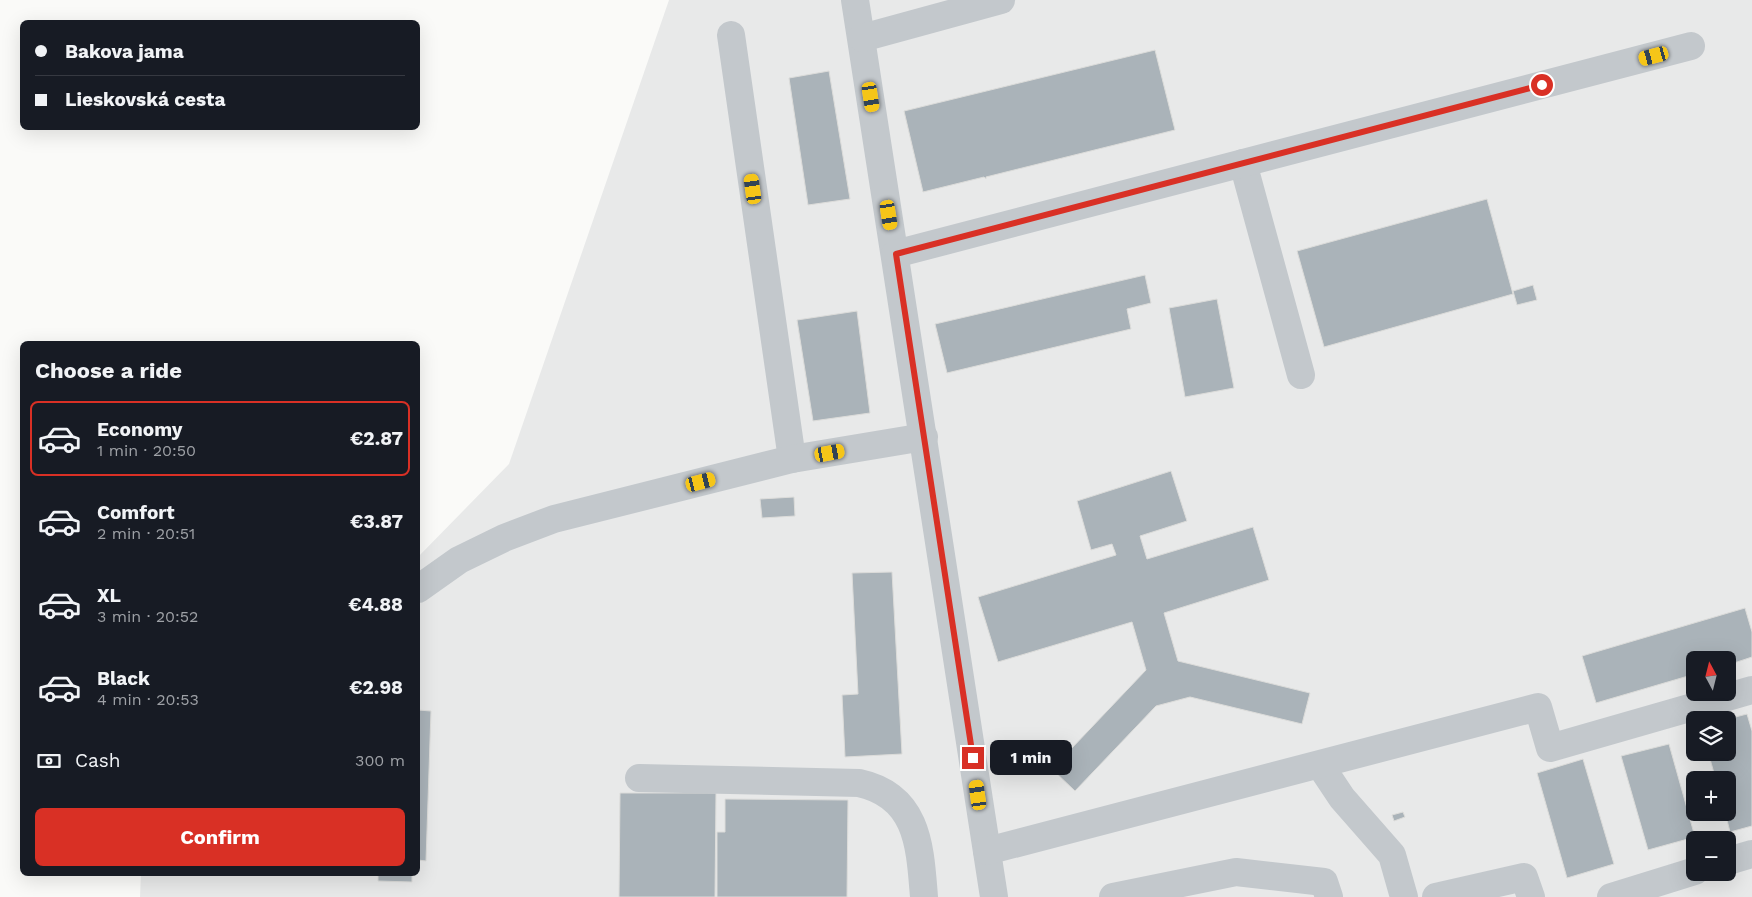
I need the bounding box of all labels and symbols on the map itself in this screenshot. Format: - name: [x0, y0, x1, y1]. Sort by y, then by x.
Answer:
- car: [1637, 45, 1670, 67]
- route start: [1531, 74, 1553, 96]
- car: [861, 81, 880, 113]
- car: [743, 173, 762, 205]
- car: [879, 199, 898, 231]
- car: [813, 443, 846, 463]
- car: [684, 471, 717, 493]
- north arrow: [1686, 651, 1736, 701]
- callout: 1 min: [990, 740, 1073, 776]
- route end: [962, 747, 984, 769]
- car: [968, 779, 987, 811]

